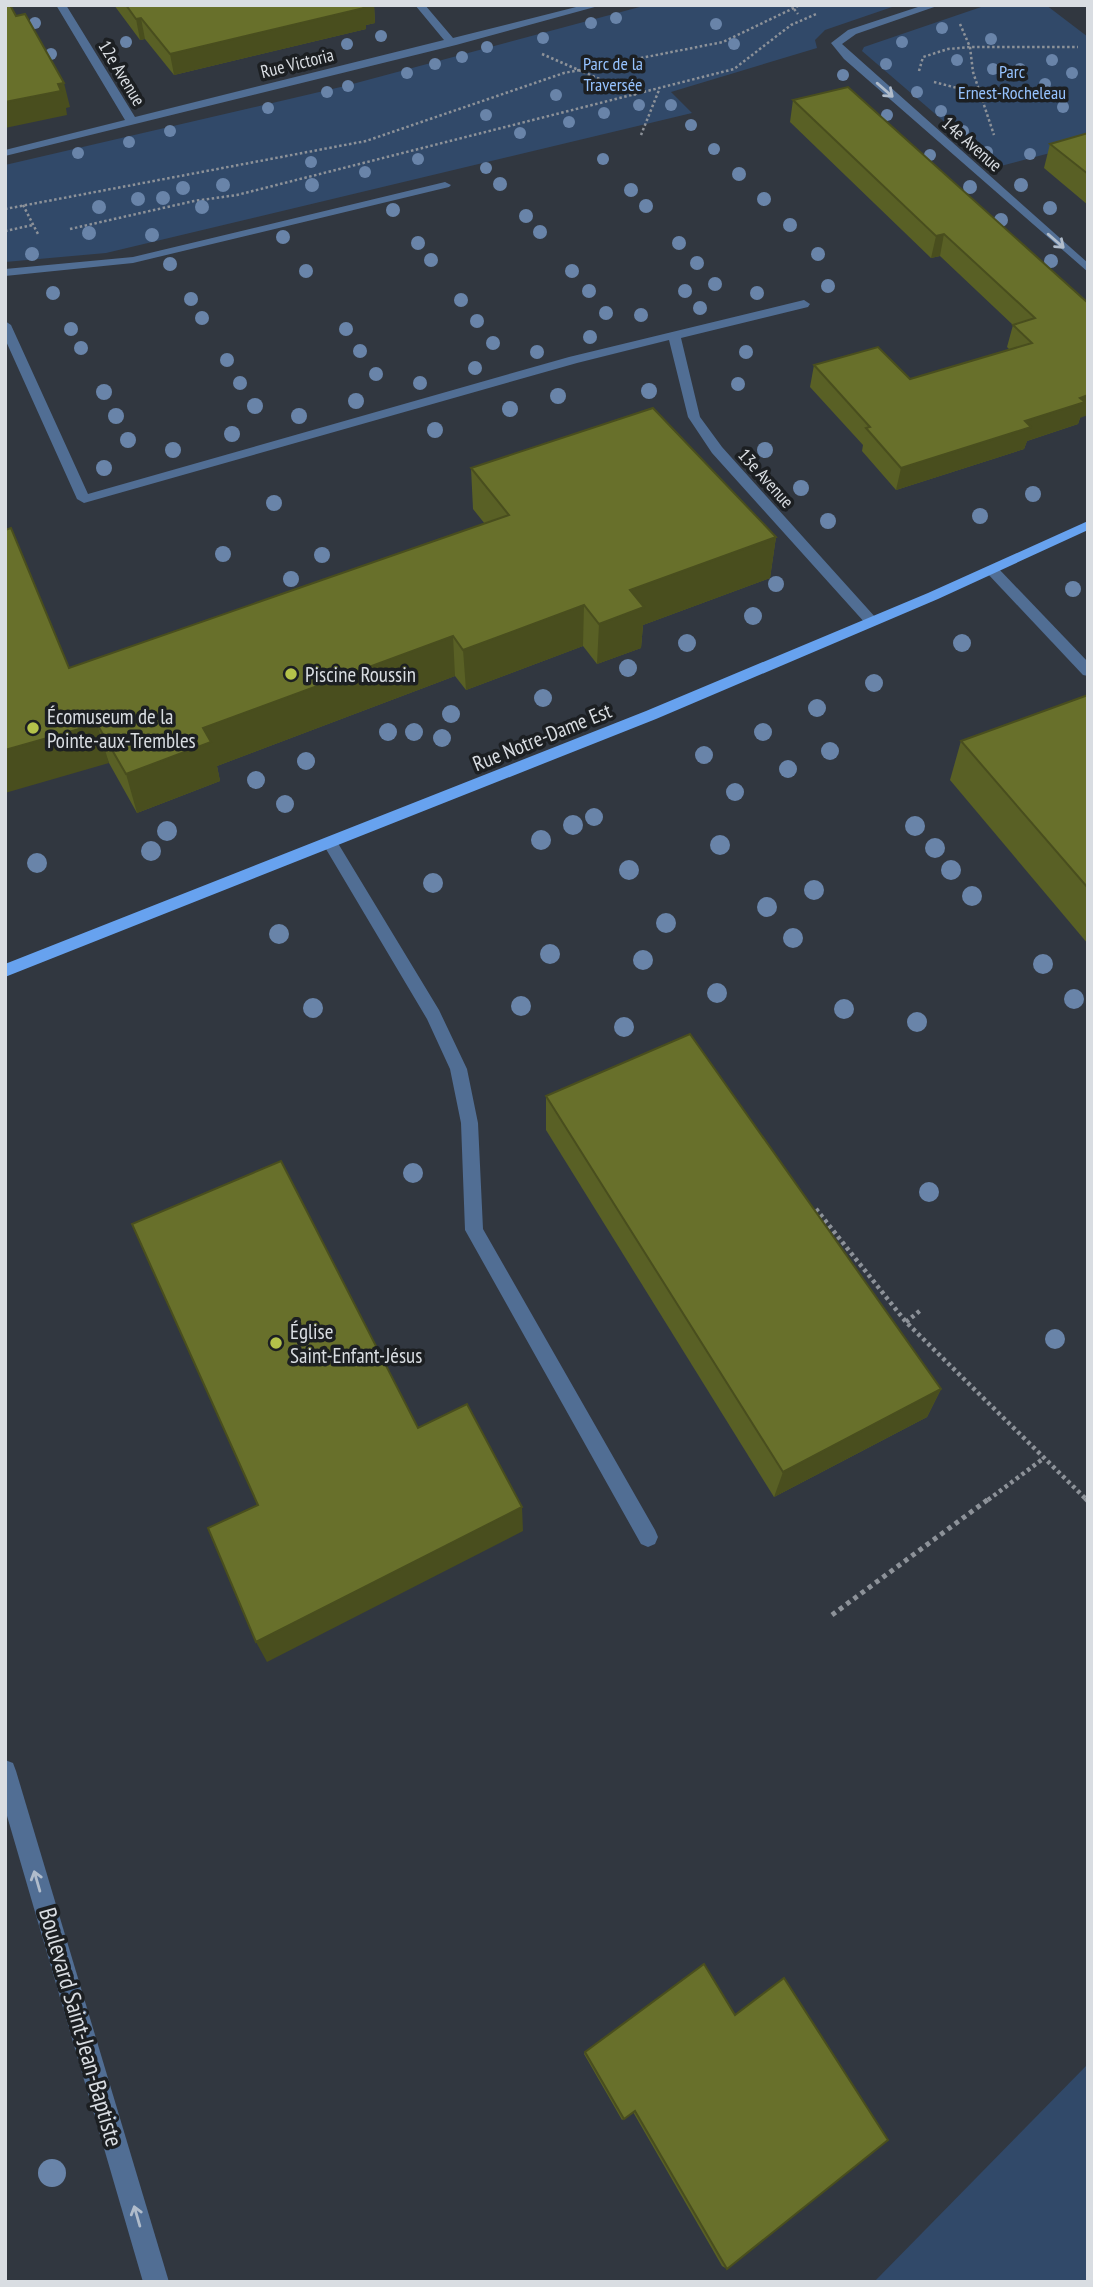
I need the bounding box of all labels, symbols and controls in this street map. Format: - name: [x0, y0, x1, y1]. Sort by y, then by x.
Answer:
- street label: 12e Avenue: [93, 36, 151, 110]
- street label: Rue Victoria: [258, 43, 336, 83]
- park label: Parc de la Traversée: [583, 52, 643, 96]
- park label: Parc Ernest-Rocheleau: [958, 60, 1066, 104]
- one-way arrow: [876, 82, 894, 98]
- street label: 14e Avenue: [937, 112, 1007, 176]
- one-way arrow: [1046, 233, 1064, 249]
- street label: 13e Avenue: [733, 443, 799, 513]
- place label: Piscine Roussin: [305, 661, 416, 688]
- marker: Piscine Roussin: [283, 666, 299, 682]
- street label: Rue Notre-Dame Est: [469, 697, 615, 777]
- place label: Écomuseum de la Pointe-aux-Trembles: [47, 703, 196, 754]
- marker: Écomuseum de la Pointe-aux-Trembles: [25, 720, 41, 736]
- place label: Église Saint-Enfant-Jésus: [290, 1318, 422, 1369]
- marker: Église Saint-Enfant-Jésus: [268, 1335, 284, 1351]
- one-way arrow: [30, 1870, 43, 1892]
- street label: Boulevard Saint-Jean-Baptiste: [32, 1904, 130, 2150]
- one-way arrow: [129, 2206, 142, 2228]

